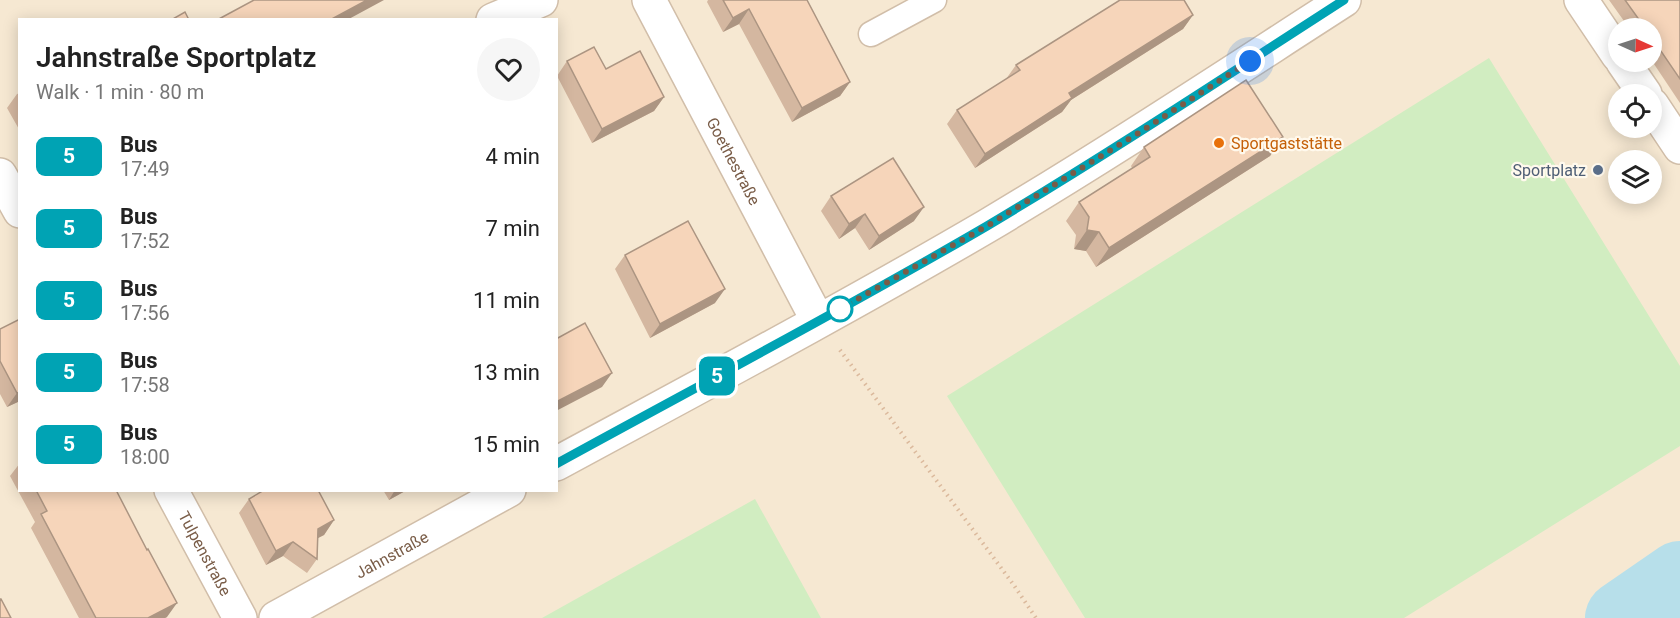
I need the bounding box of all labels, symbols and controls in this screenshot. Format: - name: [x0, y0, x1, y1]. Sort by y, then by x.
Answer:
- north arrow: [1608, 18, 1662, 72]
- map controls: [1608, 18, 1662, 204]
- button: heart: [477, 38, 540, 101]
- text: Jahnstraße Sportplatz: [36, 41, 316, 74]
- your location: [1235, 46, 1265, 76]
- text: Walk · 1 min · 80 m: [36, 80, 204, 104]
- button: locate: [1608, 84, 1662, 138]
- street label: Goethestraße: [702, 114, 764, 208]
- text: Bus: [120, 132, 158, 157]
- place label: Sportgaststätte: [1231, 134, 1342, 153]
- marker: Sportgaststätte: [1212, 136, 1226, 150]
- text: 5: [63, 144, 75, 168]
- text: 4 min: [485, 144, 540, 169]
- button: layers: [1608, 150, 1662, 204]
- text: 17:49: [120, 157, 170, 181]
- place label: Sportplatz: [1513, 161, 1586, 180]
- marker: Sportplatz: [1591, 163, 1605, 177]
- text: Bus: [120, 204, 158, 229]
- text: 5: [63, 216, 75, 240]
- text: 7 min: [485, 216, 540, 241]
- text: 17:52: [120, 229, 170, 253]
- text: Bus: [120, 276, 158, 301]
- text: 5: [63, 288, 75, 312]
- text: 11 min: [473, 288, 540, 313]
- unlabelled marker: [827, 296, 853, 322]
- text: 17:56: [120, 301, 170, 325]
- text: Bus: [120, 348, 158, 373]
- line badge: 5: [698, 356, 736, 395]
- text: 5: [63, 360, 75, 384]
- text: 13 min: [473, 360, 540, 385]
- text: 5: [711, 364, 723, 388]
- text: 17:58: [120, 373, 170, 397]
- text: Bus: [120, 420, 158, 445]
- text: 5: [63, 432, 75, 456]
- text: 15 min: [473, 432, 540, 457]
- text: 18:00: [120, 445, 170, 469]
- street label: Tulpenstraße: [174, 508, 235, 599]
- street label: Jahnstraße: [352, 527, 432, 583]

